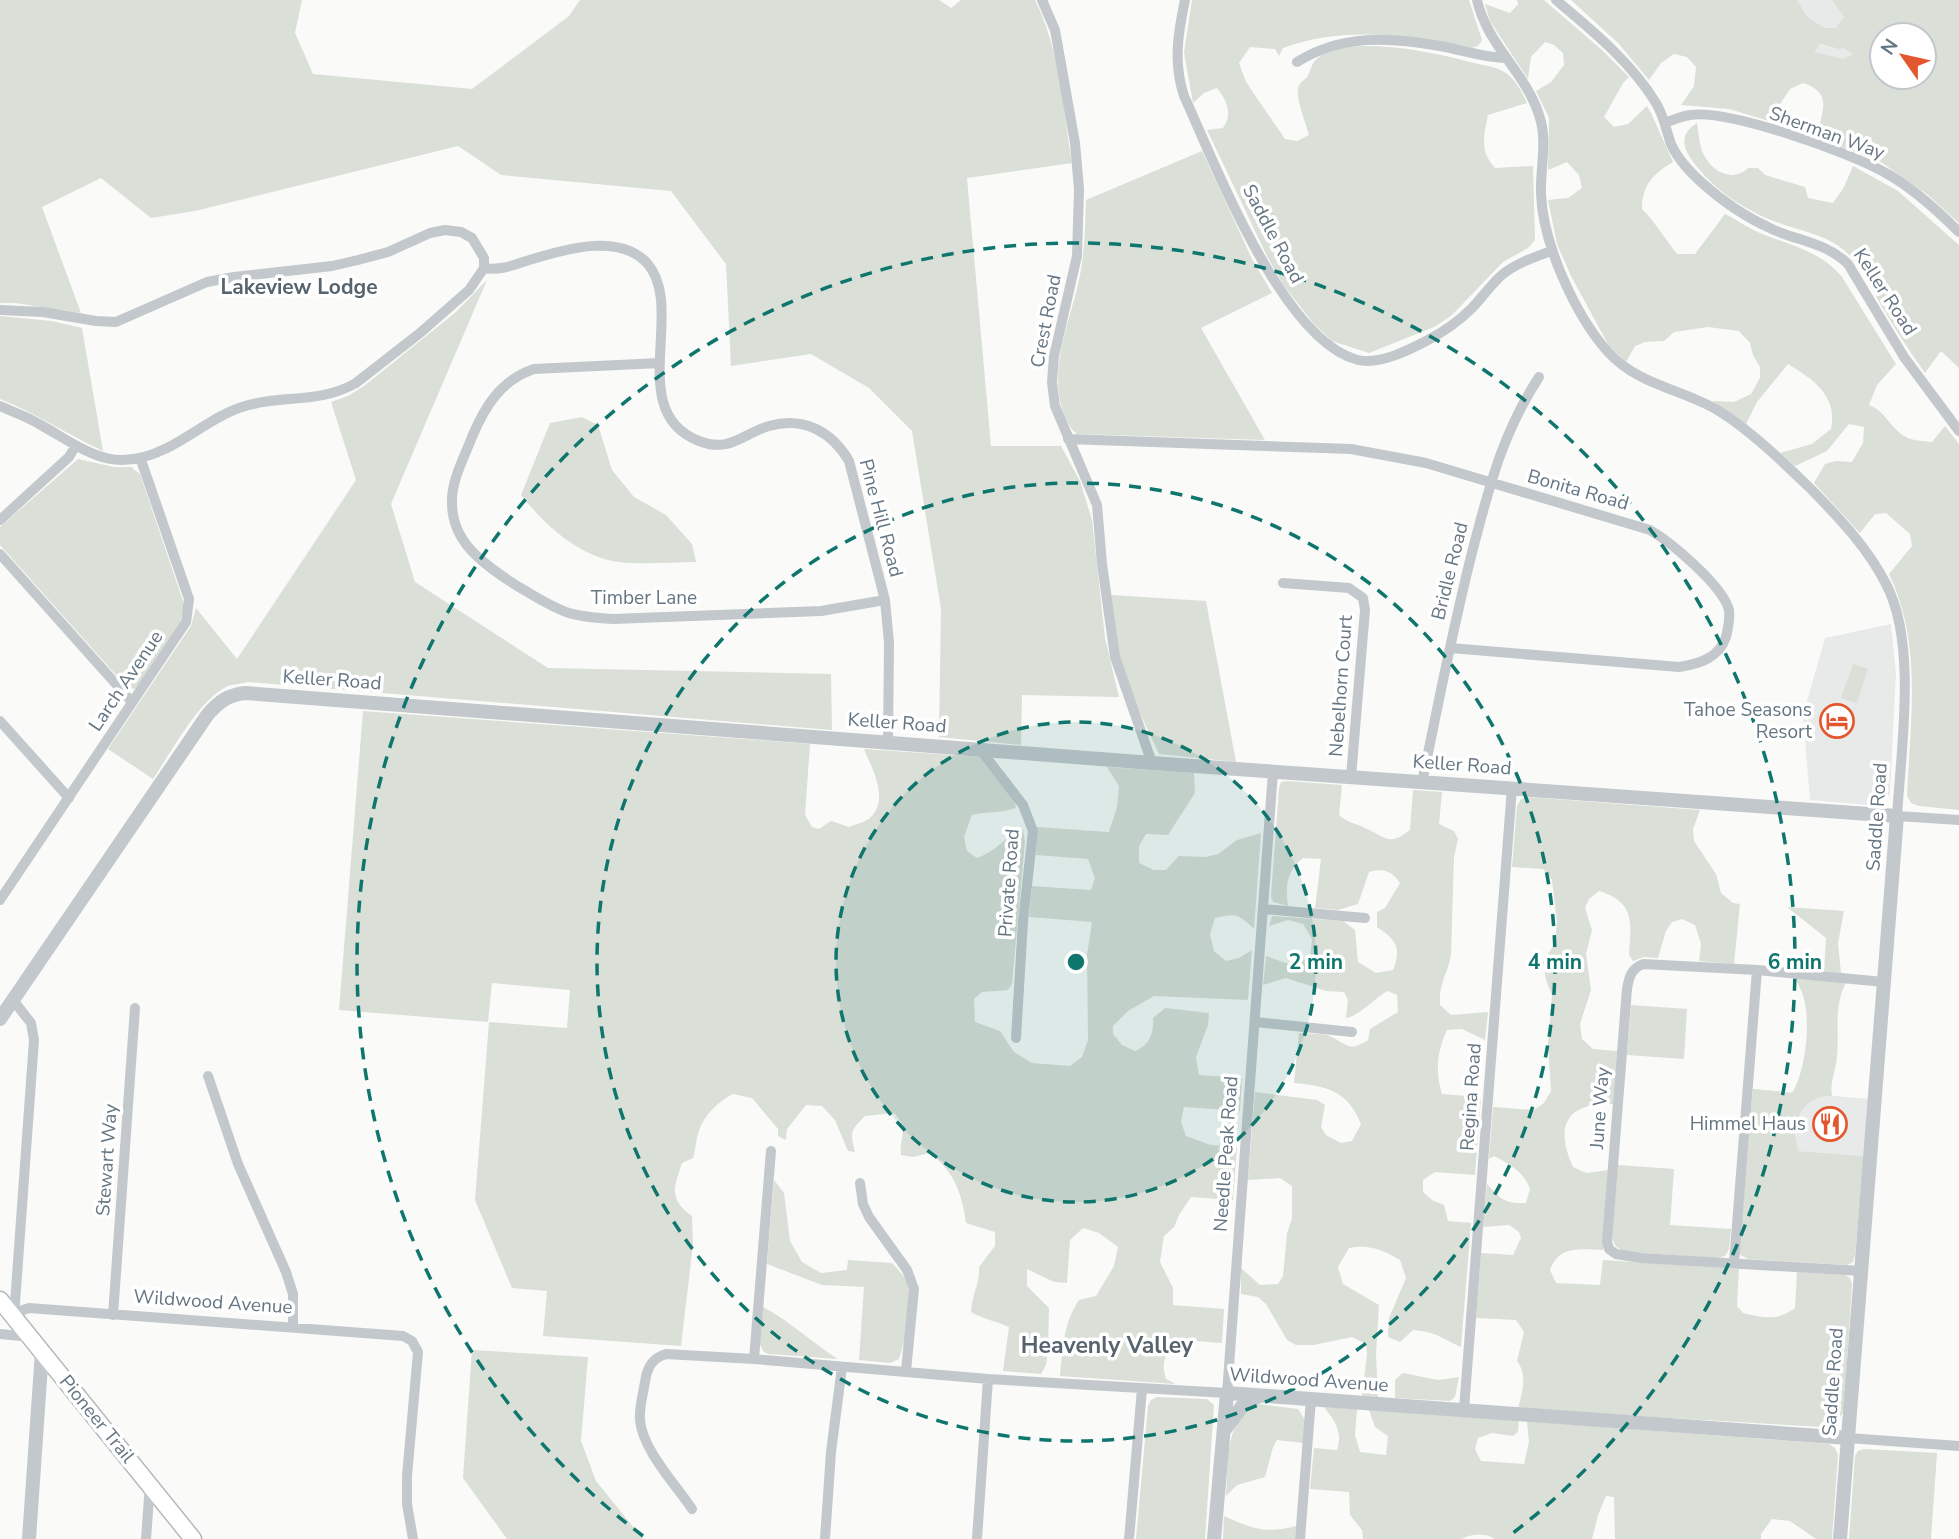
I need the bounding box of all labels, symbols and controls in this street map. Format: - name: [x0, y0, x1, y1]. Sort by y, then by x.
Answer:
- north arrow: [1868, 21, 1938, 91]
- text: N: [1875, 34, 1904, 60]
- street label: Sherman Way: [1766, 100, 1889, 166]
- street label: Saddle Road: [1236, 180, 1310, 288]
- street label: Keller Road: [1847, 243, 1923, 341]
- street label: Crest Road: [1024, 272, 1068, 370]
- district label: Lakeview Lodge: [220, 273, 378, 301]
- street label: Pine Hill Road: [853, 456, 909, 580]
- street label: Bonita Road: [1524, 463, 1632, 517]
- street label: Bridle Road: [1425, 519, 1475, 623]
- street label: Timber Lane: [591, 585, 697, 611]
- street label: Nebelhorn Court: [1323, 614, 1359, 758]
- street label: Larch Avenue: [83, 626, 169, 736]
- street label: Keller Road: [282, 664, 382, 696]
- place label: Tahoe Seasons Resort: [1684, 697, 1812, 745]
- hotel icon: Tahoe Seasons Resort: [1818, 702, 1856, 740]
- street label: Keller Road: [847, 707, 947, 739]
- street label: Keller Road: [1412, 749, 1512, 781]
- street label: Saddle Road: [1860, 762, 1894, 872]
- street label: Private Road: [992, 828, 1026, 938]
- text: 2 min: [1289, 948, 1343, 976]
- text: 4 min: [1528, 948, 1582, 976]
- text: 6 min: [1768, 948, 1822, 976]
- centre of rings: [1064, 950, 1088, 974]
- street label: Regina Road: [1454, 1042, 1488, 1152]
- street label: June Way: [1584, 1066, 1616, 1151]
- street label: Needle Peak Road: [1208, 1075, 1244, 1233]
- street label: Stewart Way: [90, 1103, 124, 1217]
- restaurant icon: Himmel Haus: [1811, 1105, 1849, 1143]
- place label: Himmel Haus: [1690, 1111, 1806, 1137]
- street label: Wildwood Avenue: [133, 1283, 293, 1321]
- street label: Saddle Road: [1816, 1327, 1850, 1437]
- district label: Heavenly Valley: [1021, 1330, 1194, 1361]
- street label: Wildwood Avenue: [1229, 1361, 1389, 1399]
- street label: Pioneer Trail: [53, 1369, 141, 1469]

